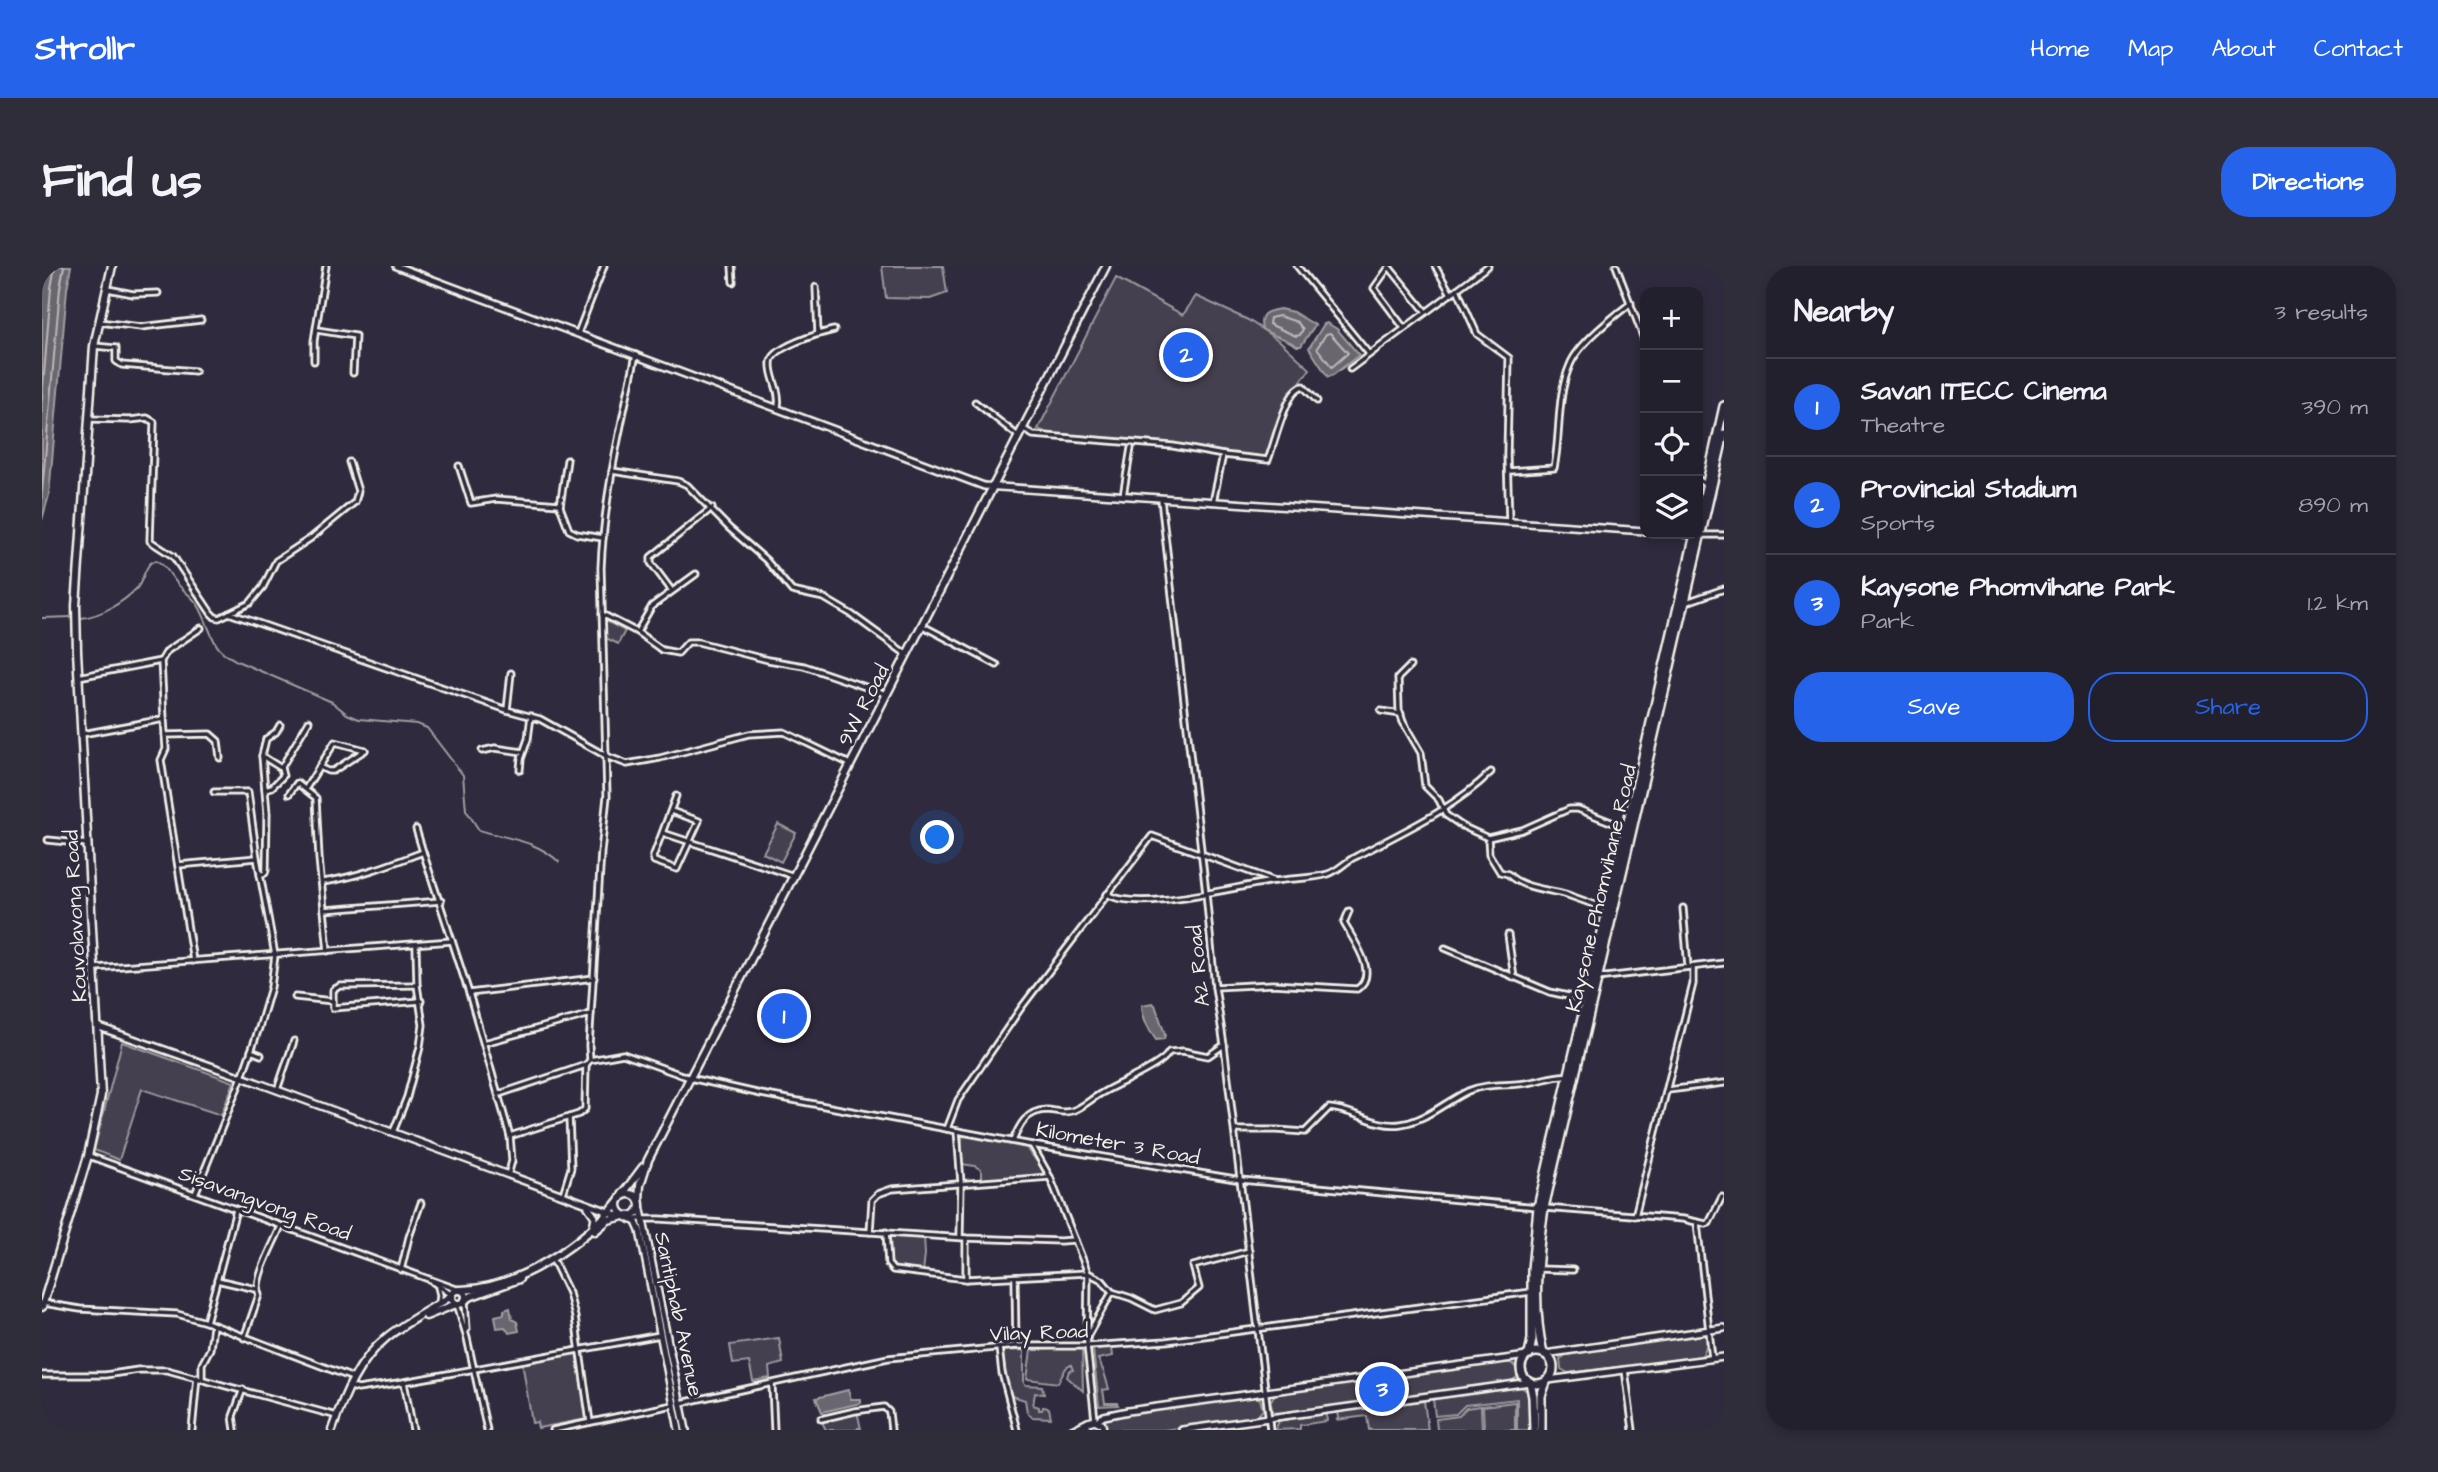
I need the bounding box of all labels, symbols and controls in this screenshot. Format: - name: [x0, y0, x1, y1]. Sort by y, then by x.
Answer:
- text: Strollr: [35, 26, 135, 72]
- text: Home: [2030, 32, 2090, 66]
- text: Map: [2128, 32, 2173, 66]
- text: About: [2211, 32, 2276, 66]
- text: Contact: [2314, 32, 2403, 66]
- button: Directions: [2221, 147, 2396, 217]
- text: Find us: [42, 148, 202, 216]
- map controls: [1640, 287, 1703, 539]
- button: +: [1640, 287, 1703, 350]
- text: Nearby: [1794, 291, 1894, 333]
- text: 3 results: [2274, 296, 2368, 328]
- pin: 2: [1163, 329, 1209, 381]
- button: −: [1640, 350, 1703, 413]
- text: Savan ITECC Cinema: [1861, 373, 2107, 409]
- text: 1: [1816, 391, 1818, 423]
- text: 390 m: [2302, 391, 2368, 423]
- text: Theatre: [1861, 409, 1945, 441]
- button: locate: [1640, 413, 1703, 476]
- text: Provincial Stadium: [1861, 471, 2076, 507]
- button: layers: [1640, 476, 1703, 539]
- text: 2: [1810, 489, 1824, 521]
- text: 890 m: [2298, 489, 2368, 521]
- text: Sports: [1861, 507, 1935, 539]
- text: Kaysone Phomvihane Park: [1861, 569, 2175, 605]
- text: 3: [1811, 587, 1823, 619]
- text: 1.2 km: [2307, 587, 2368, 619]
- text: Park: [1861, 605, 1914, 637]
- street label: 9W Road: [830, 659, 897, 751]
- button: Save: [1794, 672, 2074, 742]
- button: Share: [2088, 672, 2368, 742]
- street label: Kaysone Phomvihane Road: [1559, 761, 1646, 1015]
- your location: [920, 820, 954, 854]
- street label: Kouvolavong Road: [56, 829, 96, 1003]
- street label: A2 Road: [1180, 923, 1217, 1008]
- pin: 1: [761, 990, 807, 1042]
- street label: Kilometer 3 Road: [1034, 1115, 1202, 1172]
- street label: Sisavangvong Road: [174, 1159, 355, 1250]
- street label: Santiphab Avenue: [646, 1229, 710, 1399]
- street label: Vilay Road: [989, 1316, 1089, 1351]
- pin: 3: [1359, 1363, 1405, 1415]

